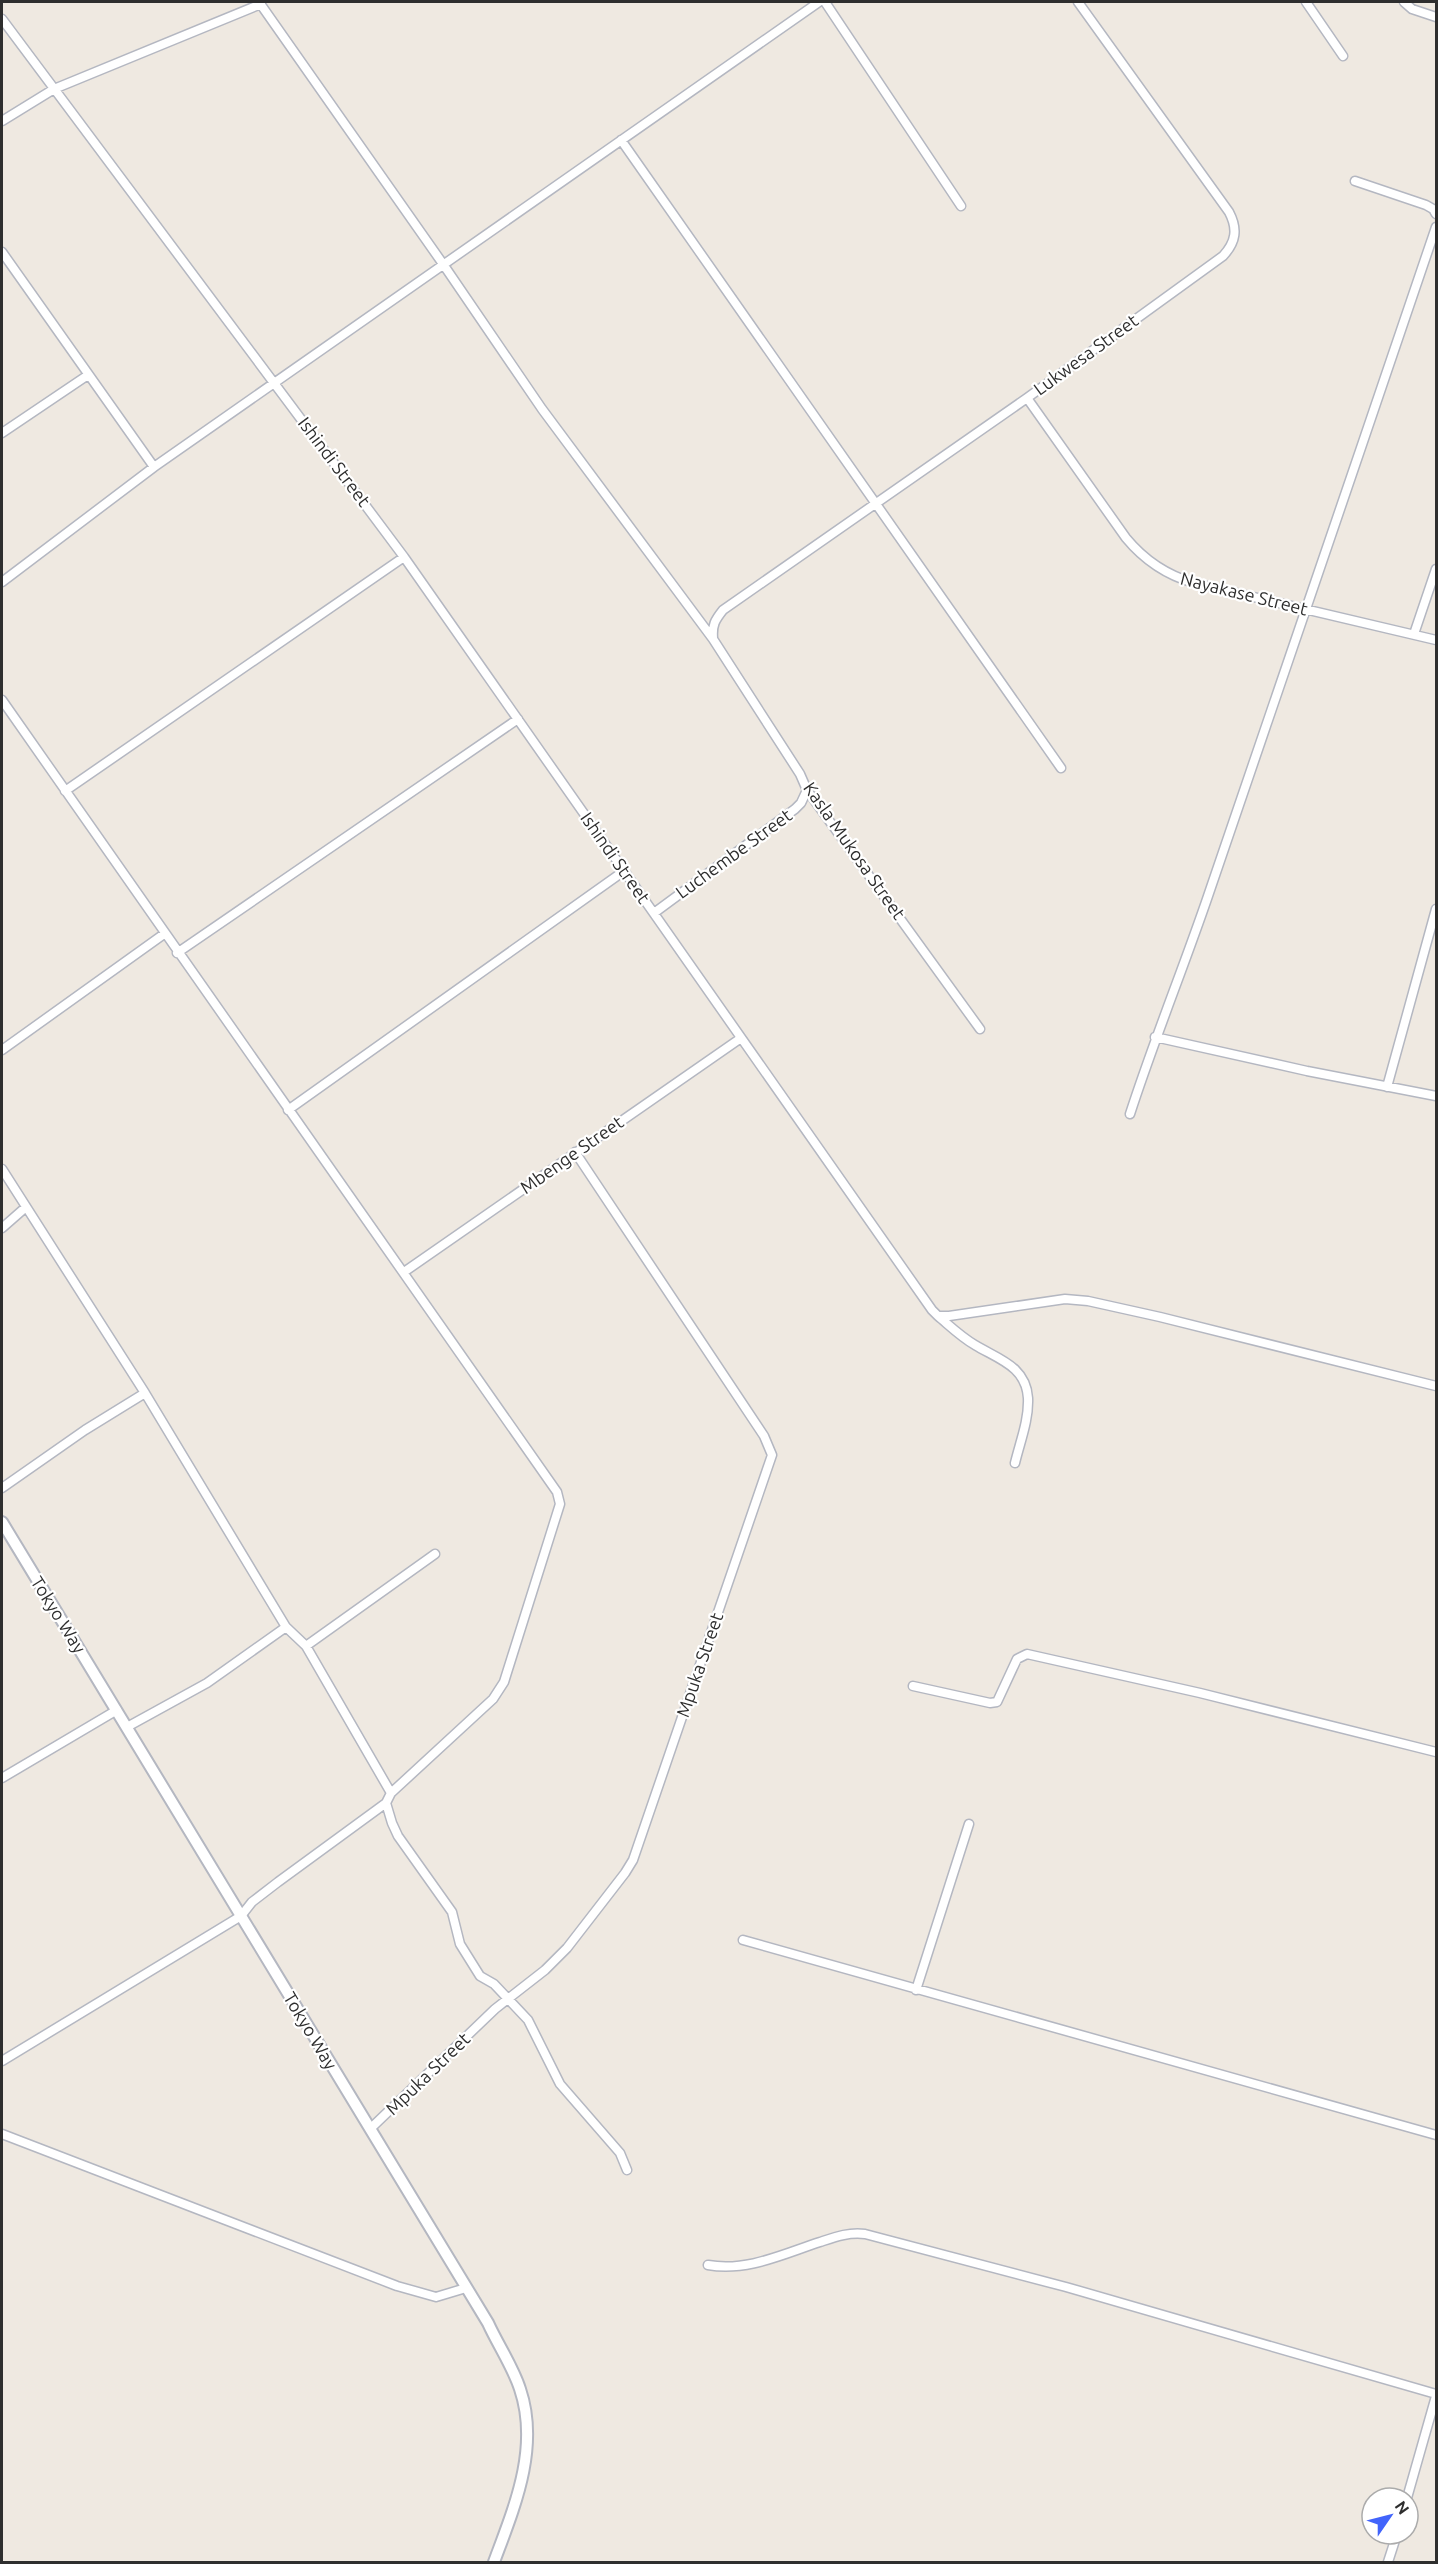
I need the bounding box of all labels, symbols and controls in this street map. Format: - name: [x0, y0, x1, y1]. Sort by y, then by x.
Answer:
- street label: Lukwesa Street: [1029, 310, 1141, 399]
- street label: Ishindi Street: [295, 413, 375, 510]
- street label: Nayakase Street: [1179, 568, 1310, 619]
- street label: Kasla Mukosa Street: [800, 778, 910, 923]
- street label: Luchembe Street: [672, 804, 795, 902]
- street label: Ishindi Street: [577, 808, 655, 907]
- street label: Mbenge Street: [516, 1111, 627, 1197]
- street label: Tokyo Way: [28, 1573, 90, 1657]
- street label: Mpuka Street: [672, 1610, 726, 1720]
- street label: Tokyo Way: [280, 1988, 342, 2073]
- street label: Mpuka Street: [381, 2028, 474, 2118]
- north arrow: [1360, 2486, 1420, 2546]
- text: N: [1391, 2497, 1413, 2517]

